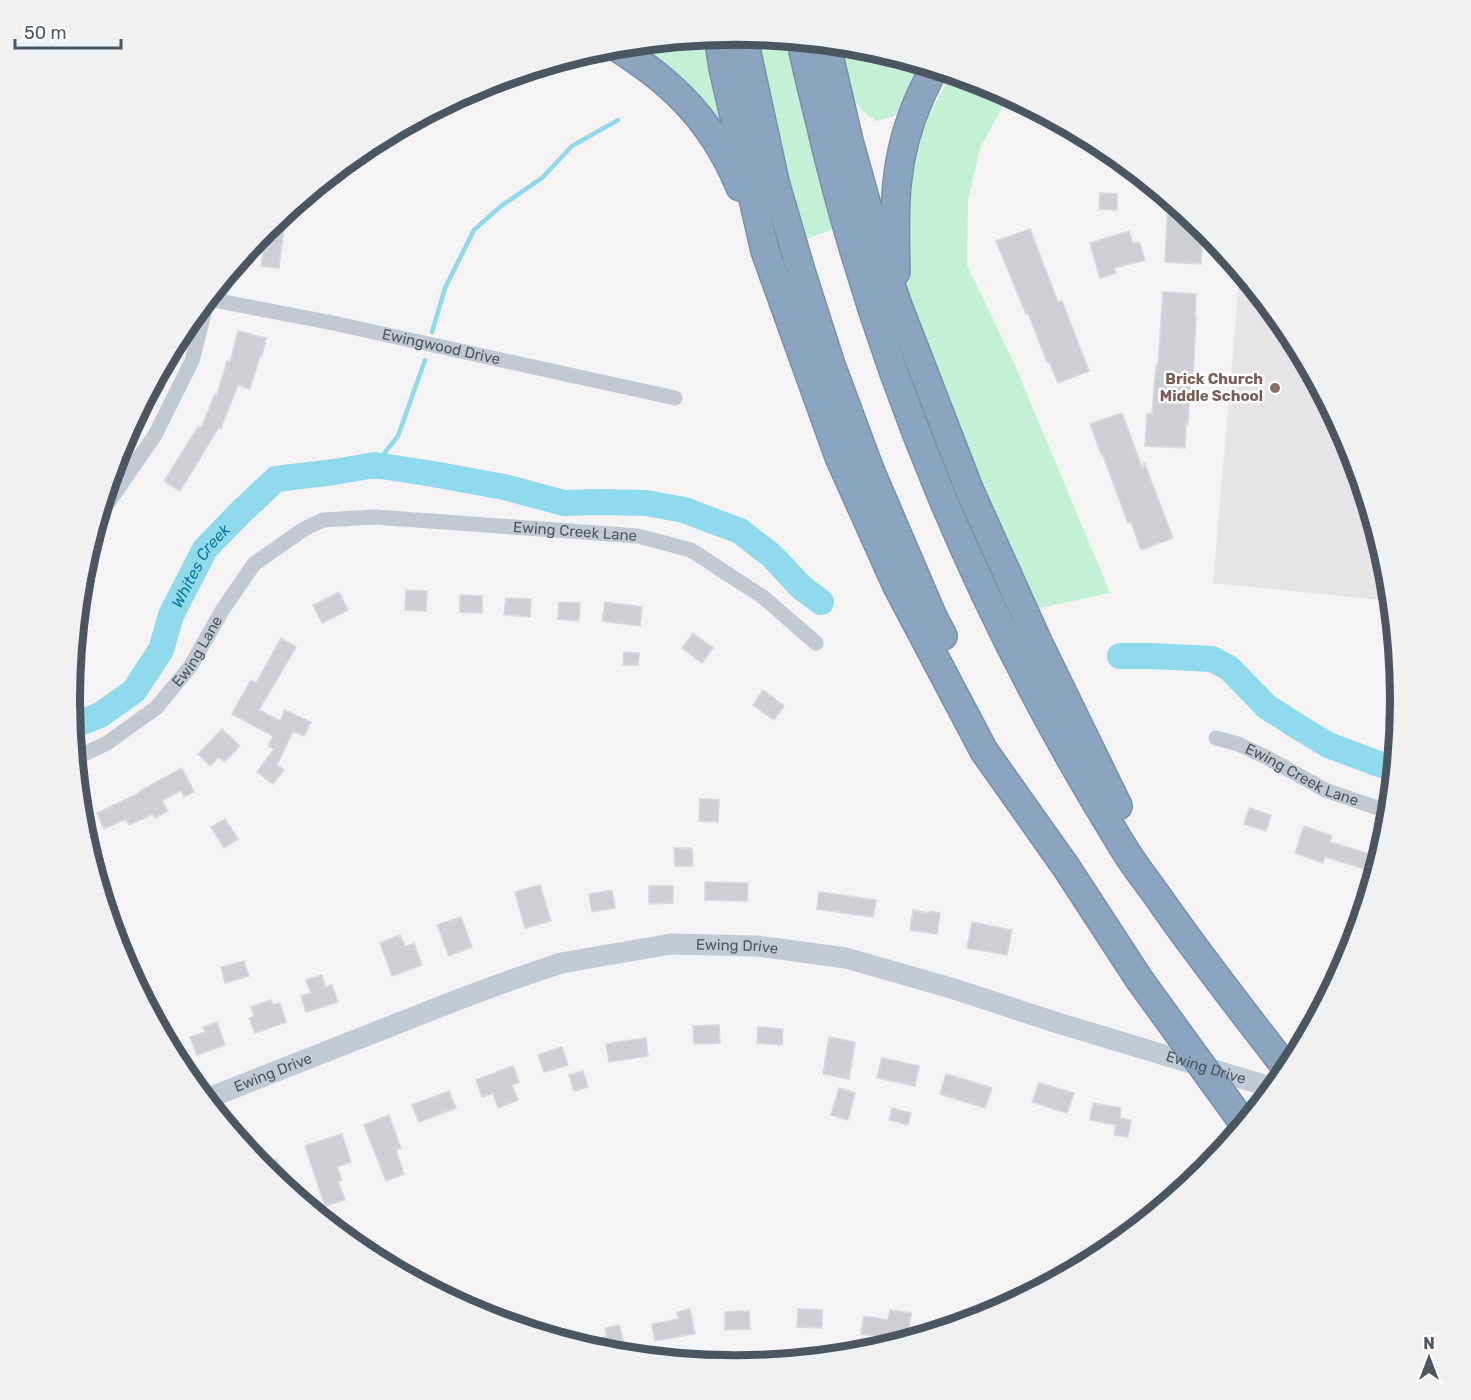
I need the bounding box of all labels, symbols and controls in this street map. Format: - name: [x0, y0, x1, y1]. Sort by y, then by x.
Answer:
- scale bar: [15, 12, 122, 50]
- text: 50 m: [24, 22, 67, 44]
- street label: Ewingwood Drive: [380, 325, 502, 368]
- place label: Brick Church Middle School: [1160, 370, 1263, 405]
- marker: Brick Church Middle School: [1268, 381, 1282, 395]
- street label: Ewing Creek Lane: [512, 518, 638, 545]
- water label: Whites Creek: [167, 519, 235, 611]
- street label: Ewing Lane: [168, 613, 226, 691]
- street label: Ewing Creek Lane: [1242, 740, 1361, 810]
- street label: Ewing Drive: [696, 936, 779, 958]
- street label: Ewing Drive: [1164, 1047, 1248, 1088]
- street label: Ewing Drive: [231, 1049, 315, 1096]
- north arrow: [1399, 1328, 1459, 1388]
- text: N: [1423, 1334, 1435, 1353]

